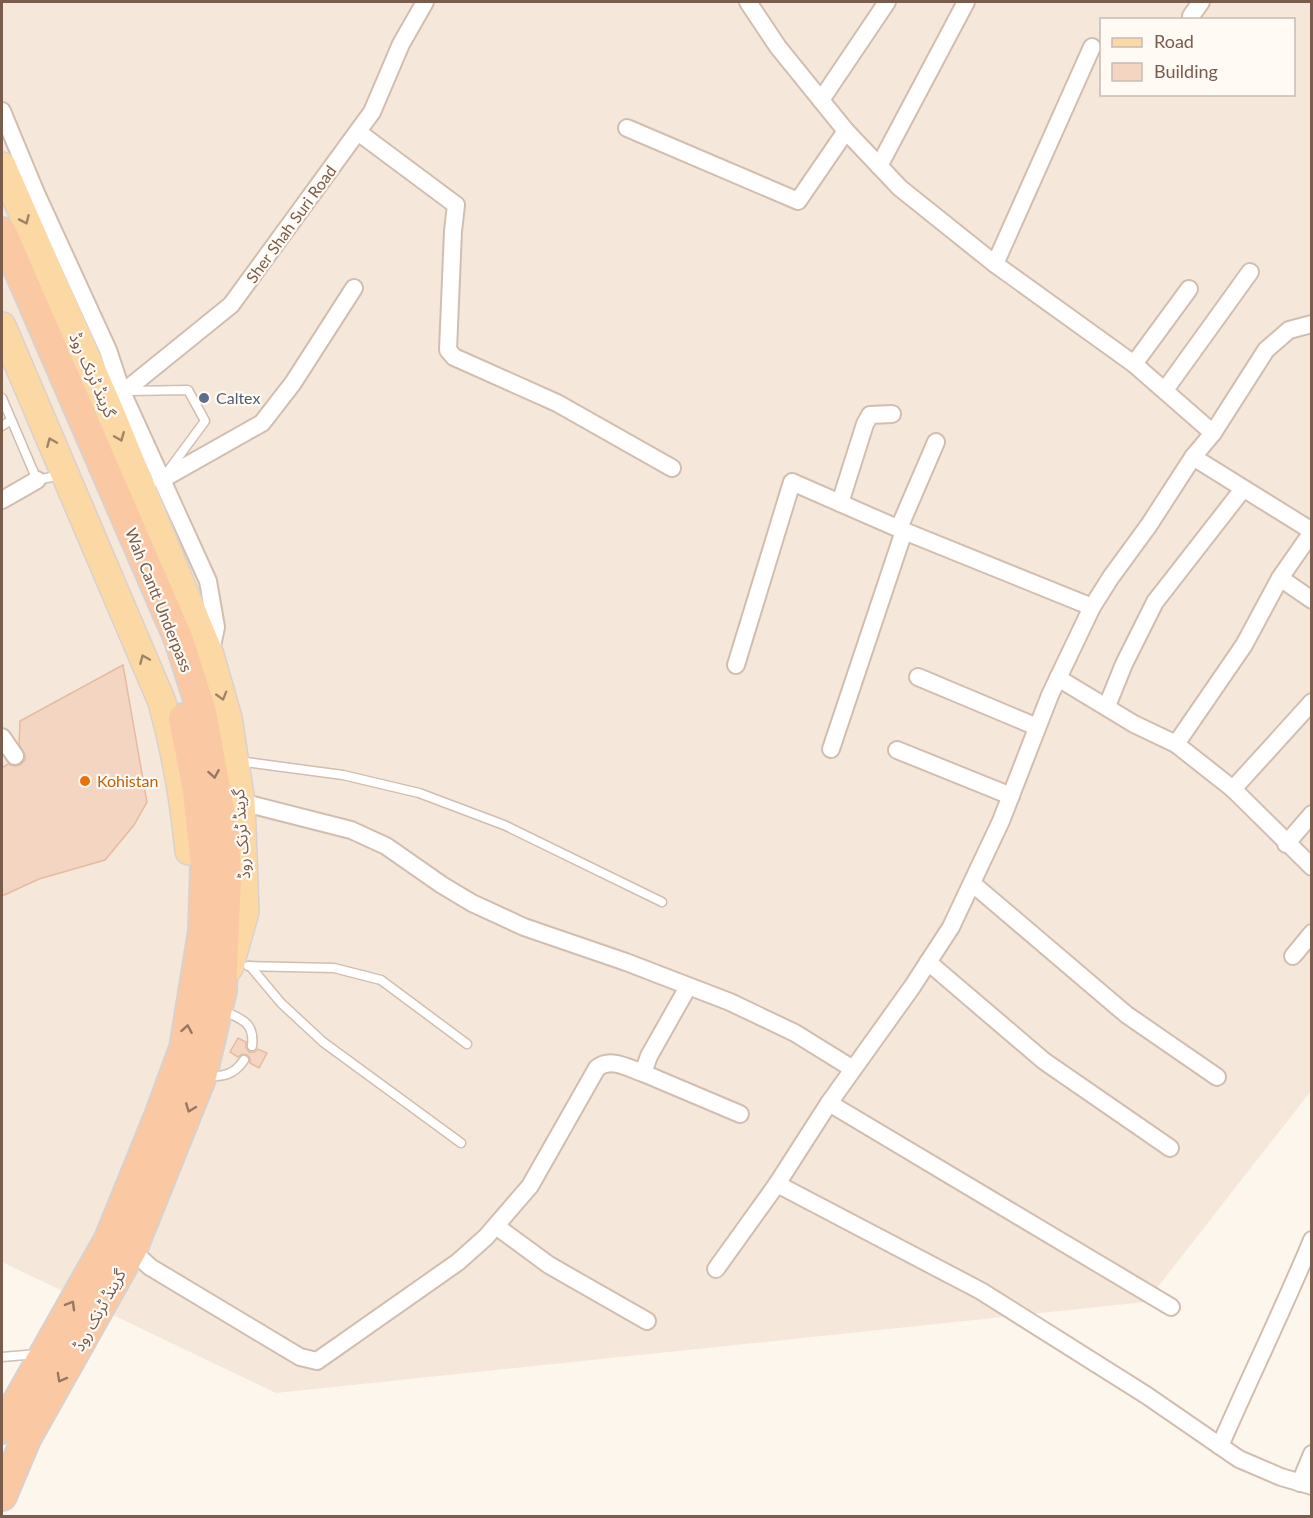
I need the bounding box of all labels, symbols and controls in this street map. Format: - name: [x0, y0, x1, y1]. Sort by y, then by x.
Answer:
- legend: [1100, 18, 1295, 96]
- text: Road: [1154, 30, 1194, 52]
- text: Building: [1154, 60, 1218, 82]
- street label: Sher Shah Suri Road: [242, 161, 340, 286]
- one-way arrow: [18, 213, 30, 224]
- street label: گرینڈ ٹرنک روڈ: [65, 330, 121, 421]
- place label: Caltex: [216, 388, 260, 407]
- marker: Caltex: [197, 391, 211, 405]
- one-way arrow: [113, 430, 125, 441]
- one-way arrow: [46, 437, 58, 448]
- street label: Wah Cantt Underpass: [122, 525, 197, 675]
- one-way arrow: [139, 655, 151, 666]
- one-way arrow: [215, 690, 227, 701]
- one-way arrow: [207, 768, 220, 778]
- place label: Kohistan: [97, 771, 158, 790]
- marker: Kohistan: [78, 774, 92, 788]
- street label: گرینڈ ٹرنک روڈ: [228, 788, 254, 880]
- one-way arrow: [181, 1025, 193, 1034]
- one-way arrow: [185, 1101, 197, 1112]
- street label: گرینڈ ٹرنک روڈ: [68, 1265, 130, 1354]
- one-way arrow: [64, 1300, 75, 1311]
- one-way arrow: [56, 1371, 68, 1382]

